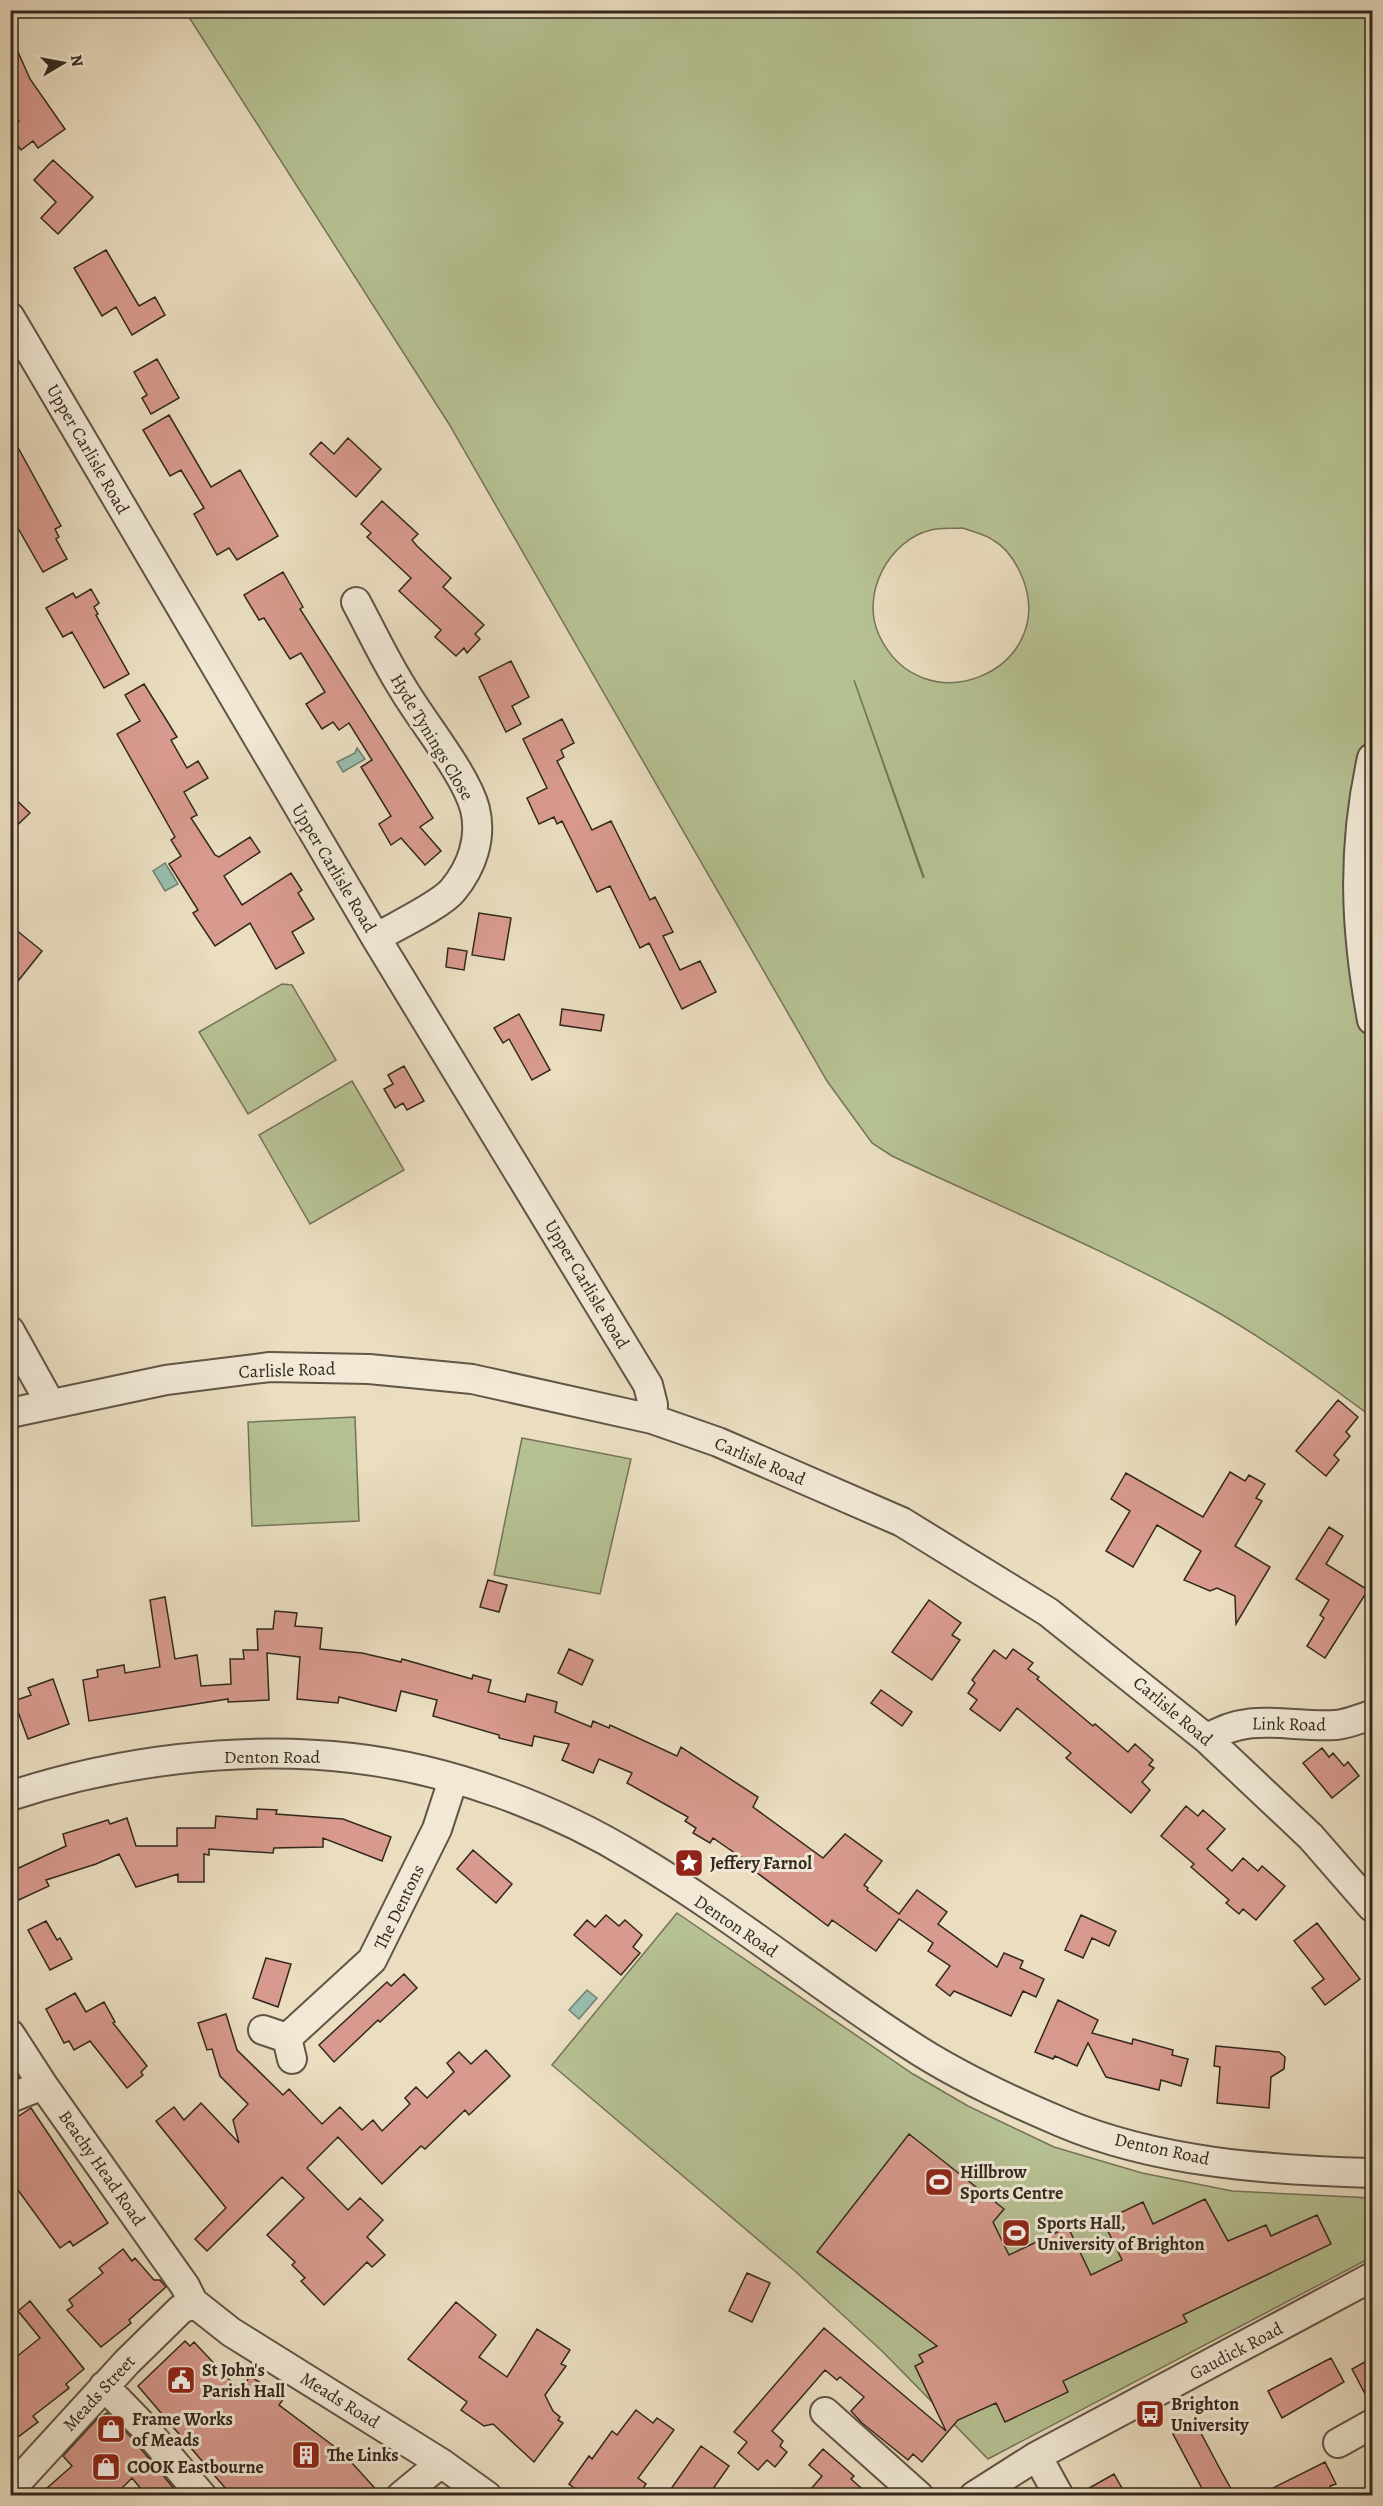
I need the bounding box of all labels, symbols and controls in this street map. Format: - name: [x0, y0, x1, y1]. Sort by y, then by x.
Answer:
- north arrow: [33, 33, 93, 93]
- text: N: [65, 53, 89, 69]
- street label: Upper Carlisle Road: [41, 380, 135, 519]
- street label: Hyde Tynings Close: [385, 669, 479, 805]
- street label: Upper Carlisle Road: [286, 799, 382, 937]
- street label: Upper Carlisle Road: [539, 1215, 635, 1353]
- street label: Carlisle Road: [238, 1356, 336, 1384]
- street label: Carlisle Road: [711, 1431, 810, 1491]
- street label: Carlisle Road: [1128, 1671, 1218, 1752]
- street label: Link Road: [1252, 1711, 1327, 1737]
- street label: Denton Road: [224, 1745, 321, 1769]
- place icon: Jeffery Farnol: [673, 1847, 705, 1879]
- place label: Jeffery Farnol: [710, 1851, 812, 1875]
- street label: The Dentons: [368, 1860, 430, 1954]
- street label: Denton Road: [689, 1889, 783, 1963]
- street label: Beachy Head Road: [53, 2105, 151, 2231]
- street label: Denton Road: [1112, 2127, 1212, 2171]
- place label: Hillbrow Sports Centre: [960, 2160, 1063, 2205]
- sports icon: Hillbrow Sports Centre: [923, 2166, 955, 2198]
- place label: Sports Hall, University of Brighton: [1037, 2211, 1205, 2256]
- sports icon: Sports Hall, University of Brighton: [1000, 2217, 1032, 2249]
- street label: Gaudick Road: [1185, 2316, 1287, 2386]
- street label: Meads Street: [57, 2350, 141, 2436]
- place label: St John's Parish Hall: [202, 2358, 285, 2403]
- public building icon: St John's Parish Hall: [165, 2364, 197, 2396]
- street label: Meads Road: [296, 2366, 384, 2434]
- place label: Brighton University: [1171, 2392, 1249, 2437]
- bus stop icon: Brighton University: [1134, 2398, 1166, 2430]
- place label: Frame Works of Meads: [132, 2407, 233, 2452]
- shop icon: Frame Works of Meads: [95, 2413, 127, 2445]
- building icon: The Links: [290, 2439, 322, 2471]
- place label: The Links: [327, 2443, 398, 2467]
- shop icon: COOK Eastbourne: [90, 2451, 122, 2483]
- place label: COOK Eastbourne: [127, 2455, 264, 2479]

